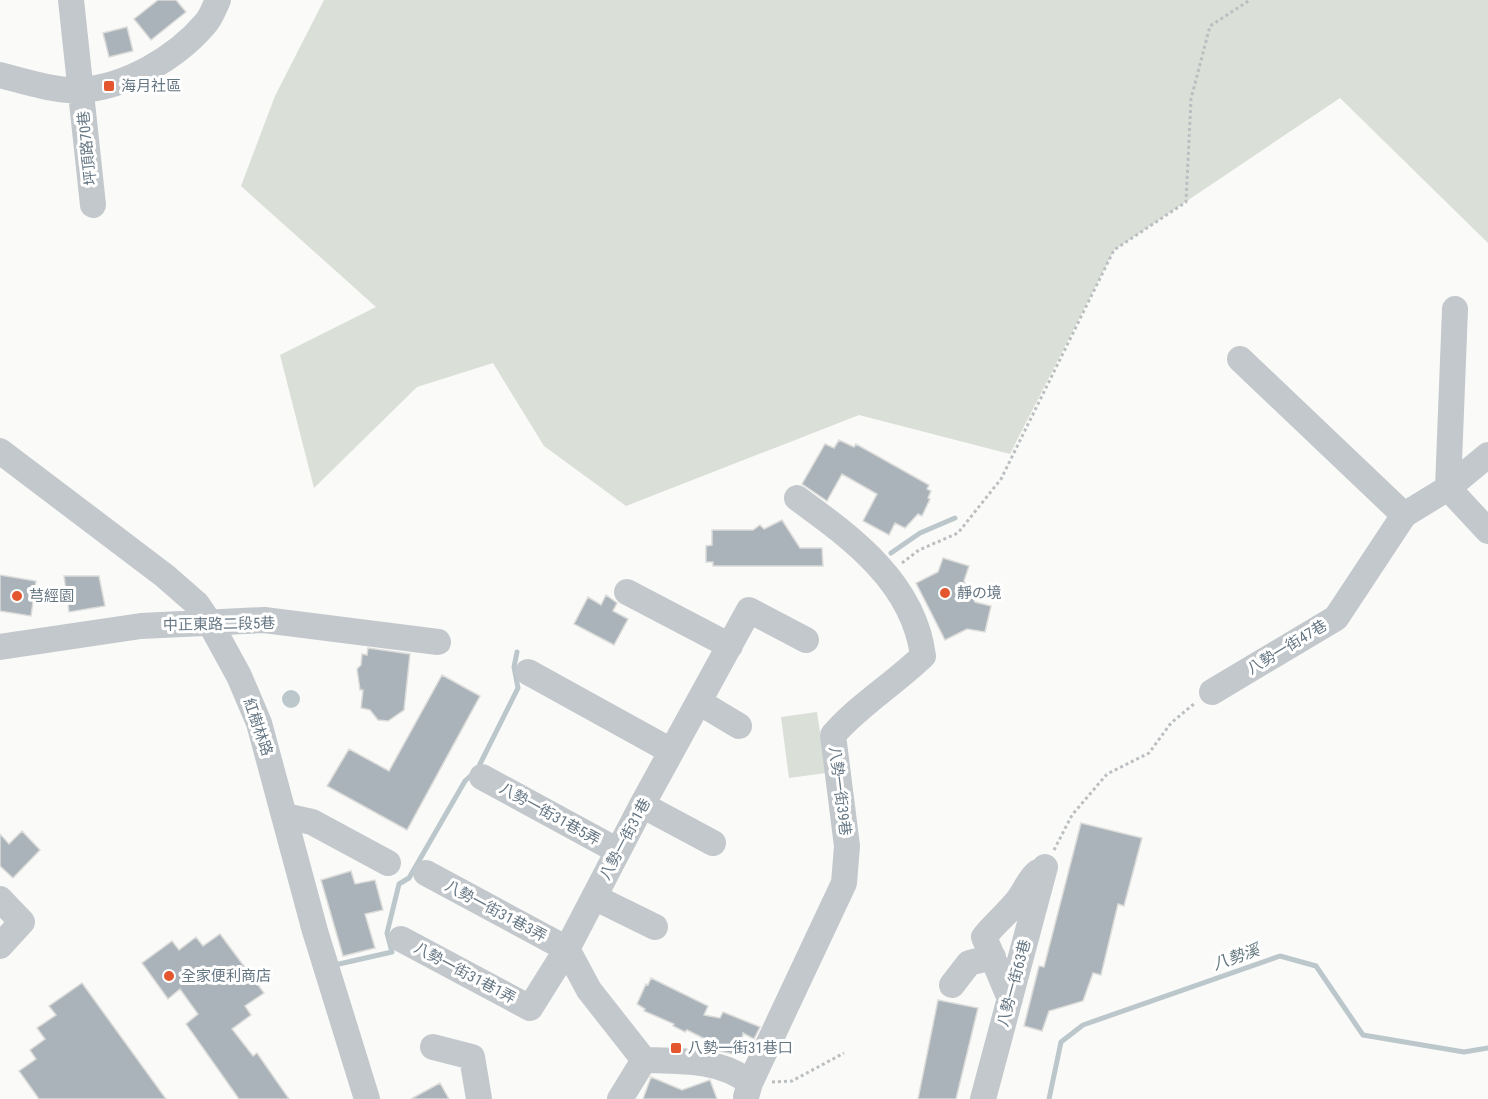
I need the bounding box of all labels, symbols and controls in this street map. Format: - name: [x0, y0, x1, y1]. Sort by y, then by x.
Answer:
- place label: 海月社區: [121, 77, 181, 95]
- marker: 海月社區: [102, 79, 116, 93]
- street label: 坪頂路70巷: [74, 110, 100, 186]
- place label: 靜の境: [957, 584, 1002, 602]
- marker: 靜の境: [938, 586, 952, 600]
- place label: 芎經園: [29, 587, 74, 605]
- marker: 芎經園: [10, 589, 24, 603]
- street label: 中正東路二段5巷: [163, 614, 275, 634]
- street label: 八勢一街47巷: [1244, 616, 1330, 678]
- street label: 紅樹林路: [240, 696, 276, 758]
- street label: 八勢一街39巷: [826, 745, 854, 837]
- street label: 八勢一街31巷5弄: [497, 779, 603, 849]
- street label: 八勢一街31巷: [596, 795, 654, 883]
- street label: 八勢一街31巷3弄: [442, 877, 550, 945]
- street label: 八勢一街63巷: [994, 937, 1034, 1029]
- street label: 八勢一街31巷1弄: [411, 939, 519, 1007]
- water label: 八勢溪: [1210, 940, 1264, 974]
- place label: 全家便利商店: [181, 967, 271, 985]
- marker: 全家便利商店: [162, 969, 176, 983]
- place label: 八勢一街31巷口: [688, 1039, 793, 1057]
- marker: 八勢一街31巷口: [669, 1041, 683, 1055]

